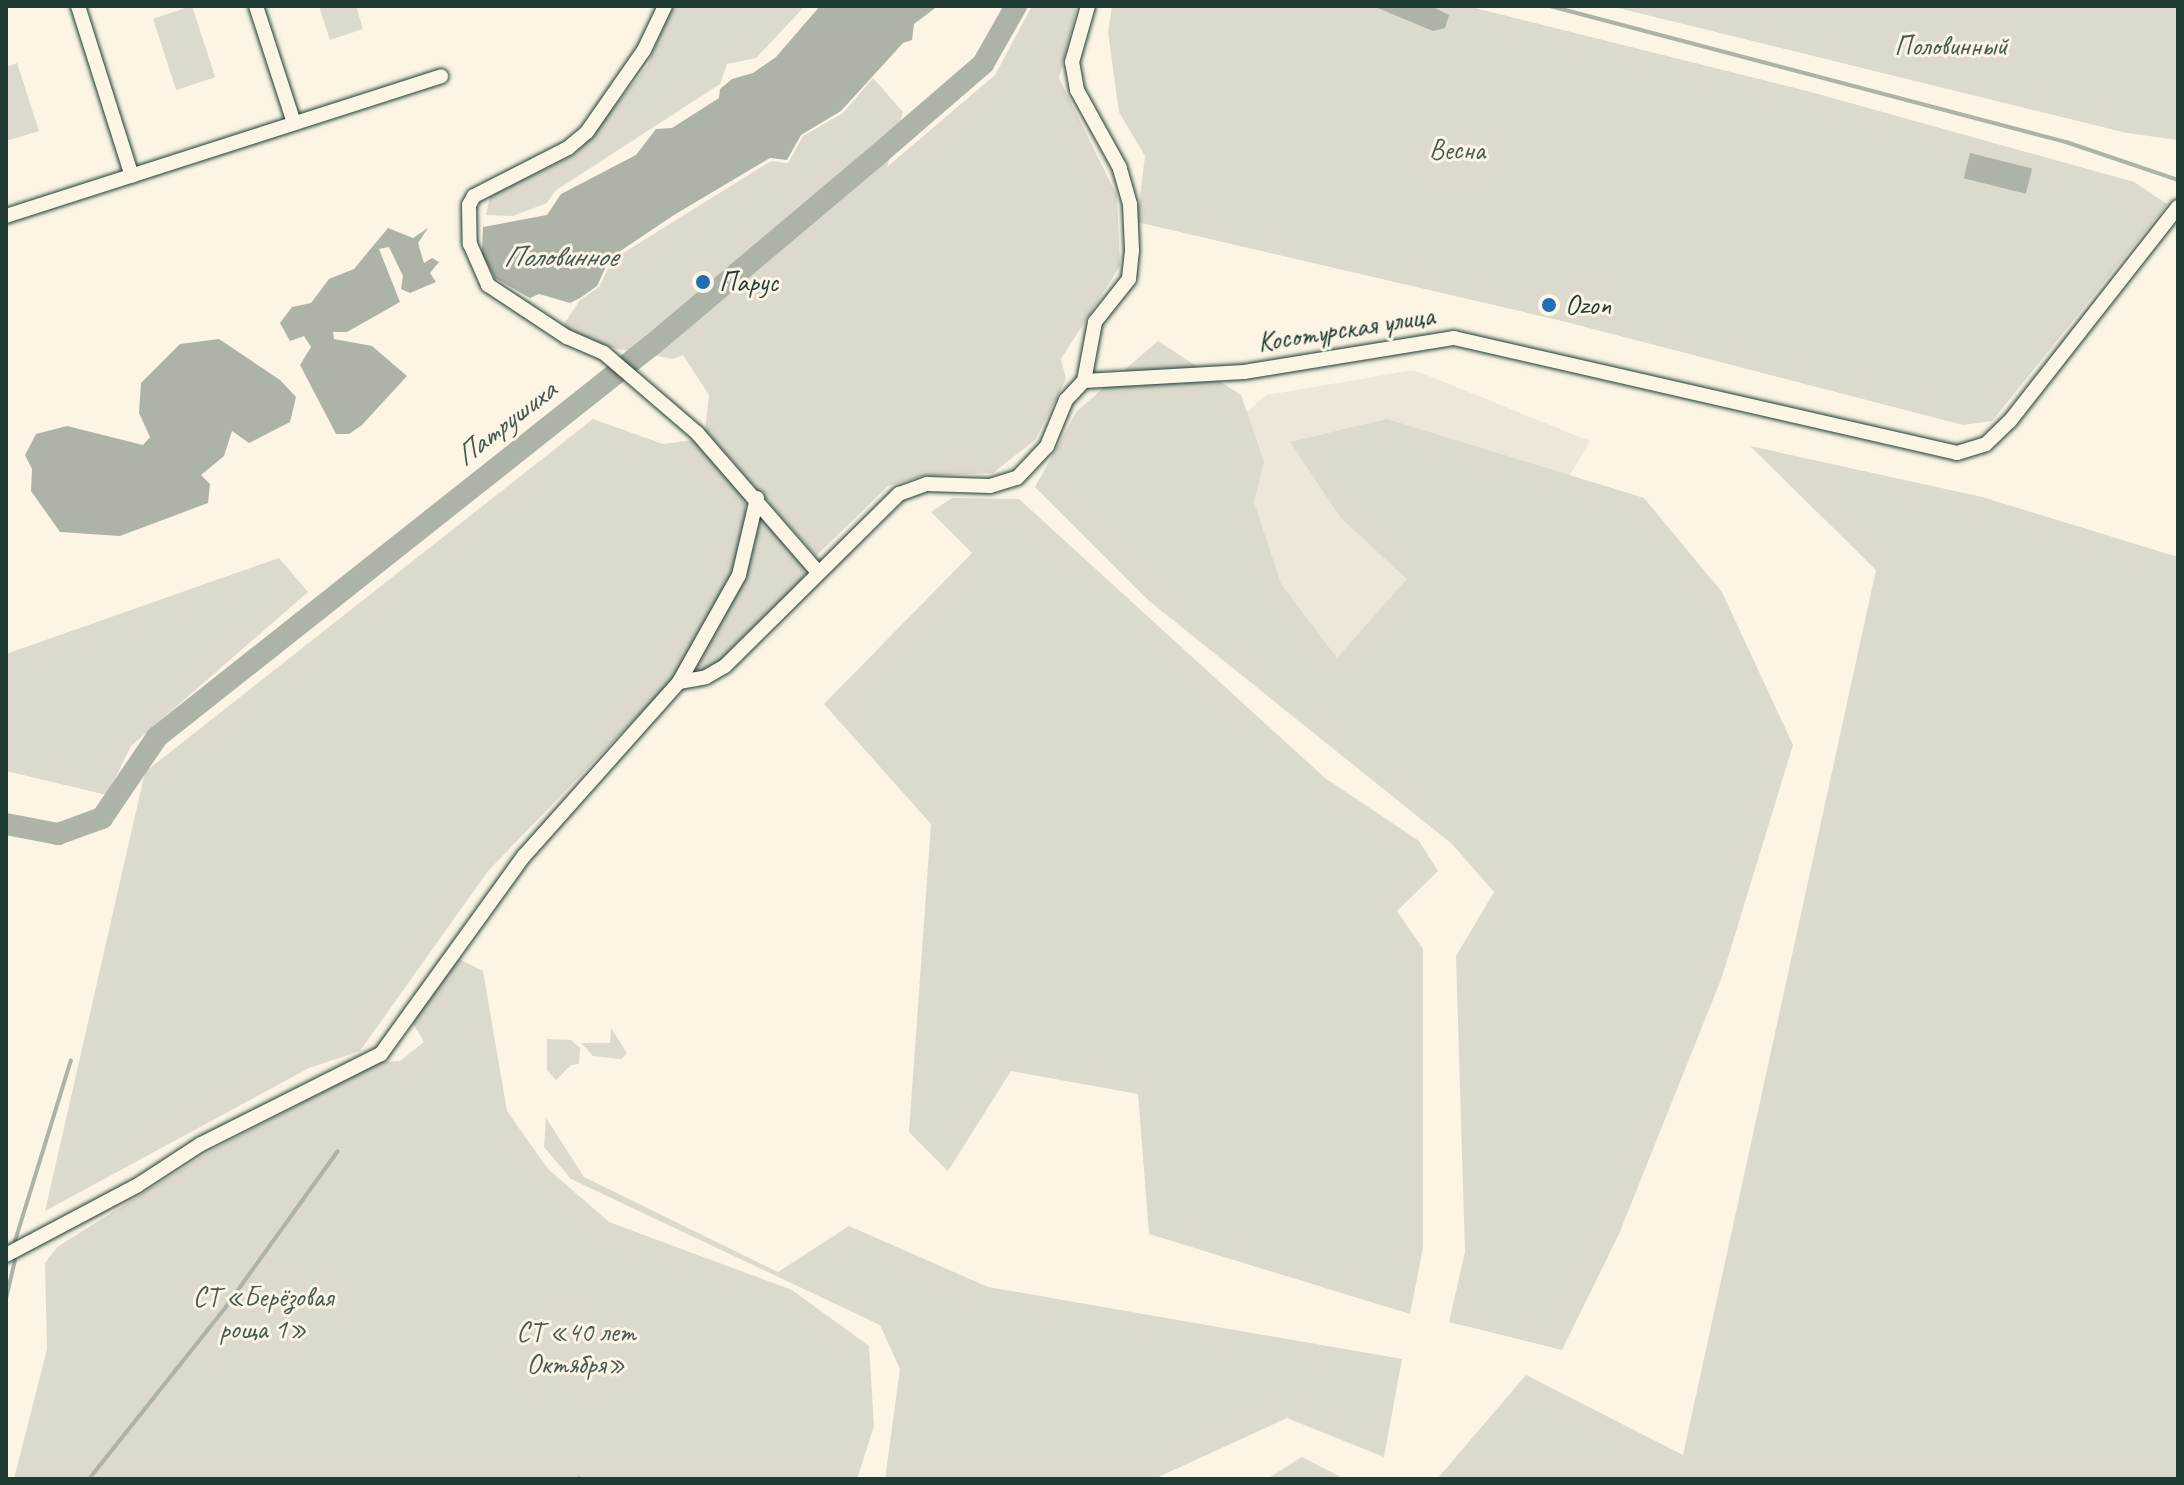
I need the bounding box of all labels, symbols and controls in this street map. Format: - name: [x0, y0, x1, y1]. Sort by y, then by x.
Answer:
- park label: Половинный: [1894, 29, 2008, 63]
- park label: Весна: [1429, 133, 1485, 167]
- water label: Половинное: [503, 238, 617, 274]
- place label: Парус: [719, 265, 778, 299]
- marker: Парус: [694, 273, 712, 291]
- place label: Ozon: [1565, 288, 1611, 322]
- marker: Ozon: [1540, 296, 1558, 314]
- street label: Косотурская улица: [1254, 298, 1438, 360]
- water label: Патрушиха: [447, 372, 563, 474]
- park label: СТ «Берёзовая роща 1»: [193, 1280, 333, 1346]
- park label: СТ «40 лет Октября»: [516, 1315, 636, 1381]

